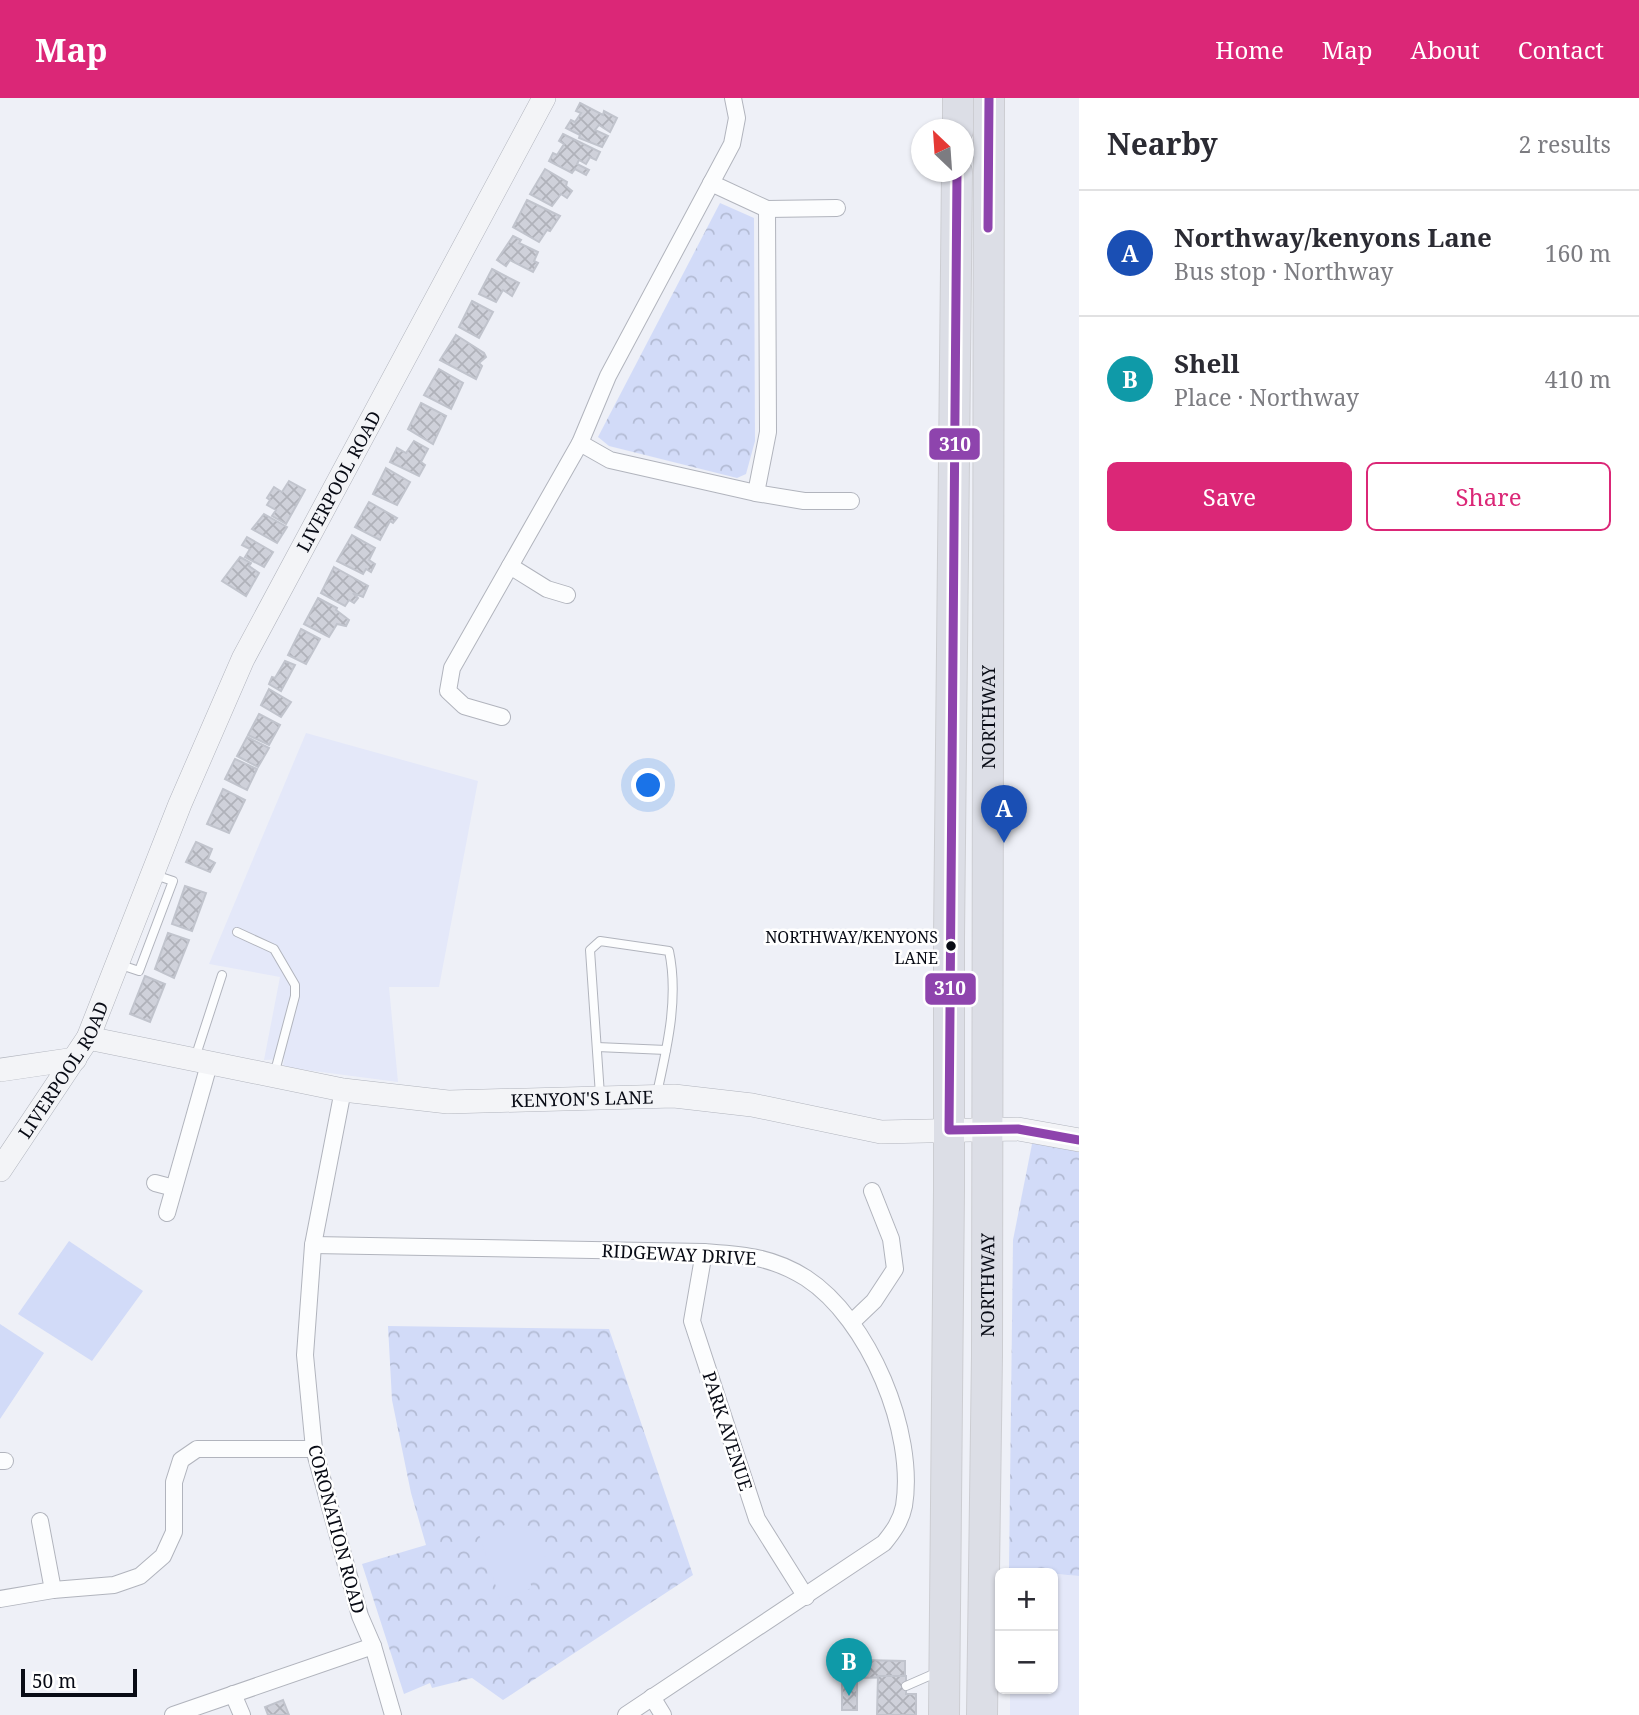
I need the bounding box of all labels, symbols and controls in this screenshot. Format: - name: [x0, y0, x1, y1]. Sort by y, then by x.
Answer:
- text: Map: [35, 27, 108, 72]
- text: Home: [1215, 33, 1284, 66]
- text: Map: [1322, 33, 1373, 66]
- text: About: [1411, 33, 1480, 66]
- text: Contact: [1518, 33, 1604, 66]
- north arrow: [911, 119, 974, 182]
- text: Nearby: [1107, 123, 1218, 164]
- text: 2 results: [1518, 128, 1611, 160]
- text: Northway/kenyons Lane: [1174, 219, 1492, 255]
- text: A: [1121, 237, 1139, 269]
- text: 160 m: [1545, 237, 1611, 269]
- text: Bus stop · Northway: [1174, 255, 1393, 287]
- text: Shell: [1174, 345, 1240, 381]
- text: B: [1122, 363, 1138, 395]
- text: 410 m: [1545, 363, 1611, 395]
- text: Place · Northway: [1174, 381, 1359, 413]
- street label: LIVERPOOL ROAD: [291, 406, 386, 556]
- line badge: 310: [928, 427, 981, 461]
- text: 310: [939, 431, 971, 457]
- button: Save: [1107, 462, 1352, 531]
- button: Share: [1366, 462, 1611, 531]
- street label: NORTHWAY: [976, 664, 1000, 769]
- your location: [631, 768, 665, 802]
- pin: A: [981, 785, 1027, 843]
- place label: NORTHWAY/KENYONS LANE: [765, 926, 938, 969]
- marker: NORTHWAY/KENYONS LANE: [944, 939, 958, 953]
- line badge: 310: [924, 972, 977, 1006]
- text: 310: [934, 975, 966, 1001]
- street label: LIVERPOOL ROAD: [13, 998, 113, 1143]
- street label: KENYON'S LANE: [510, 1085, 654, 1112]
- street label: NORTHWAY: [975, 1232, 999, 1337]
- street label: RIDGEWAY DRIVE: [601, 1238, 757, 1270]
- street label: PARK AVENUE: [697, 1368, 759, 1494]
- street label: CORONATION ROAD: [303, 1442, 371, 1616]
- map controls: [995, 1568, 1058, 1694]
- button: +: [995, 1568, 1058, 1631]
- button: −: [995, 1631, 1058, 1694]
- pin: B: [826, 1638, 872, 1696]
- scale bar: [21, 1666, 136, 1698]
- text: 50 m: [32, 1668, 76, 1694]

